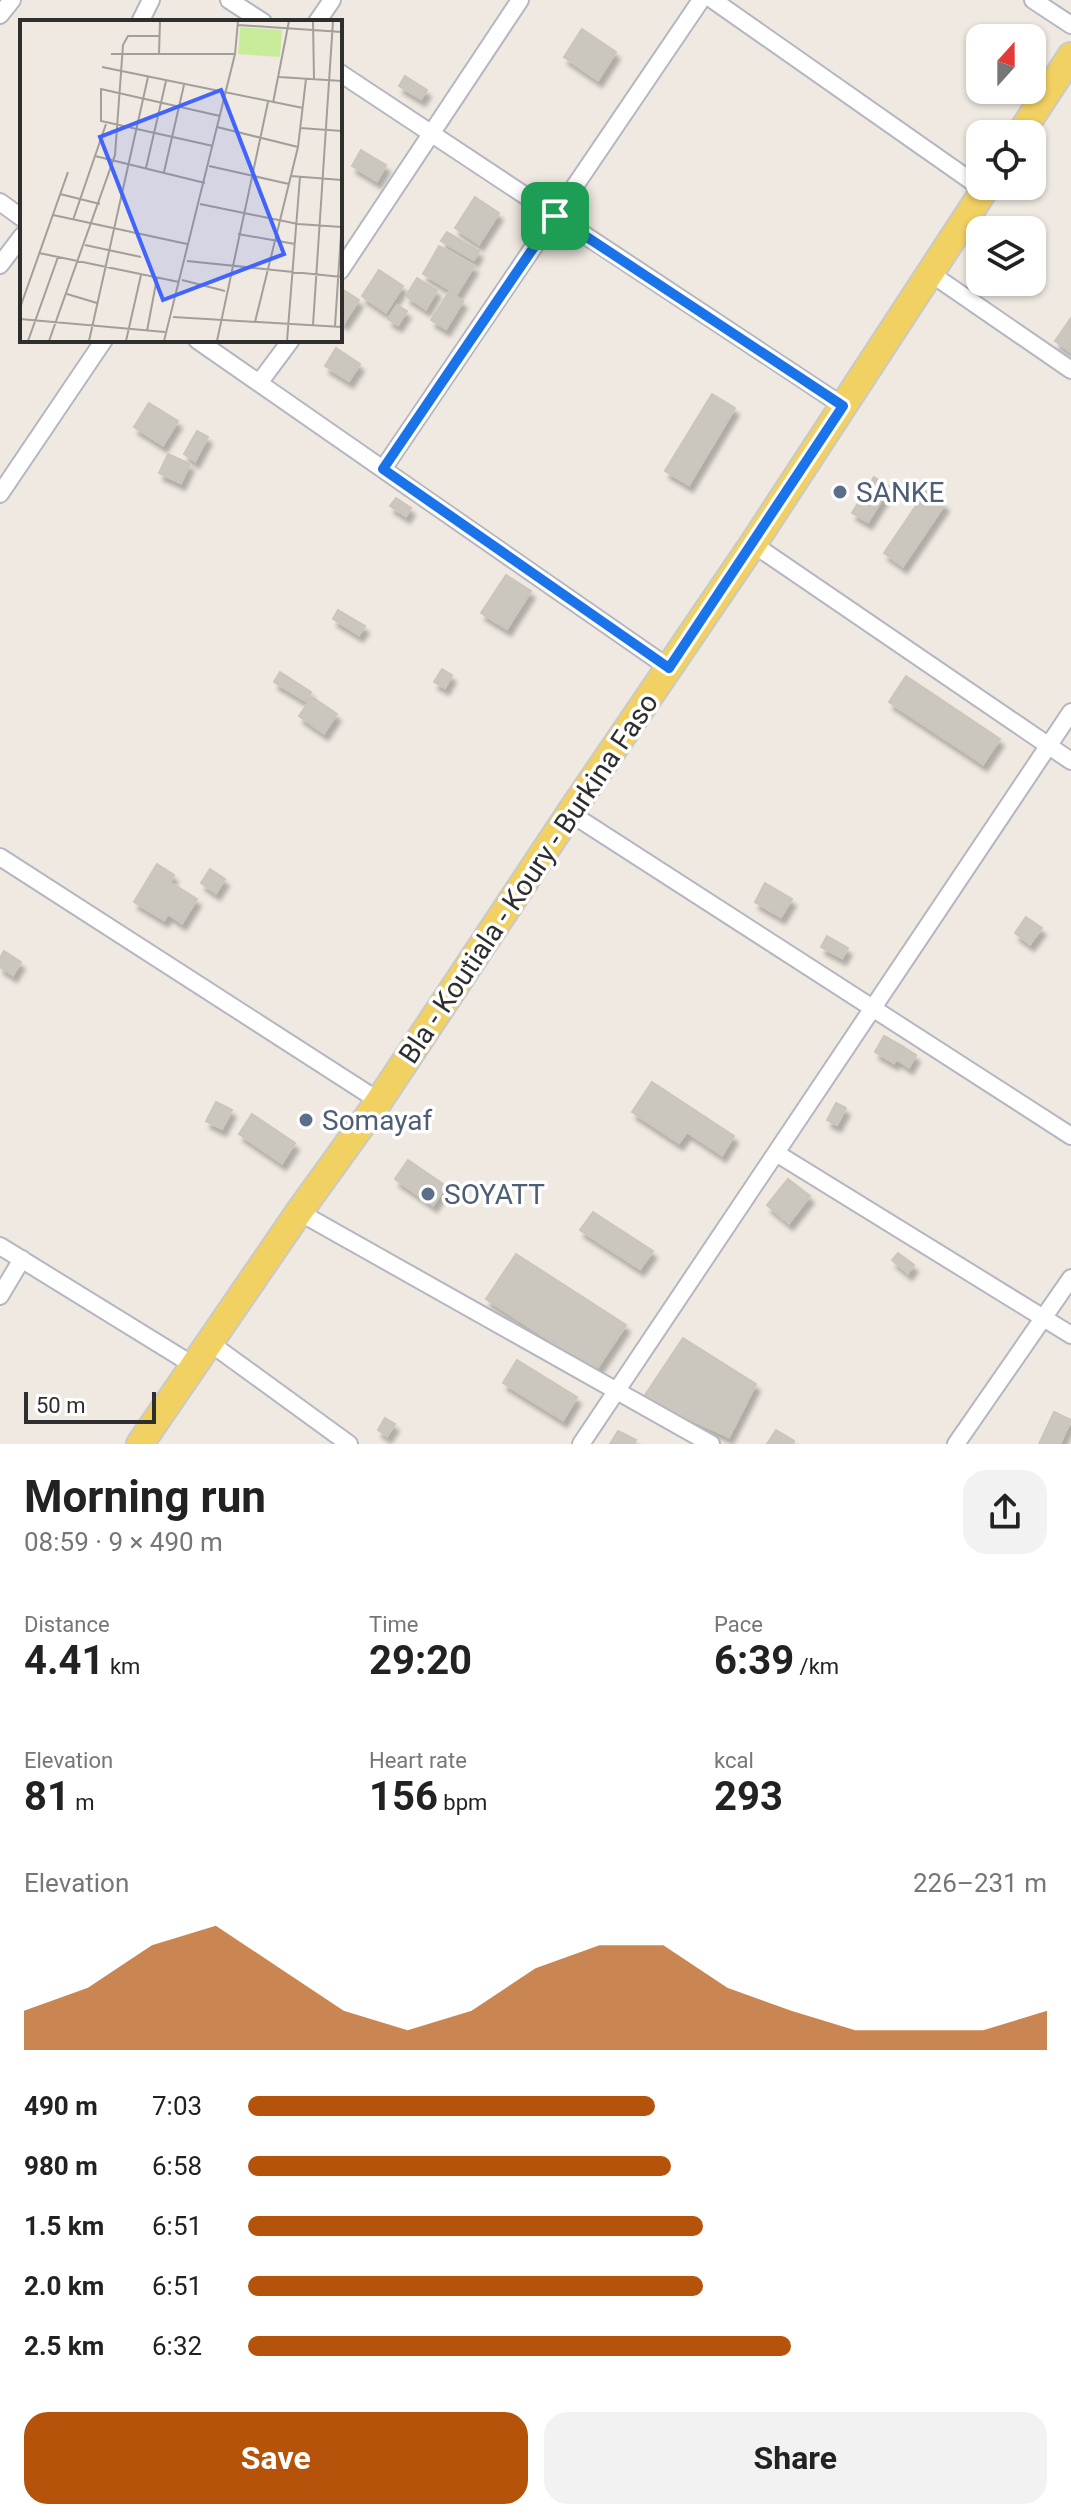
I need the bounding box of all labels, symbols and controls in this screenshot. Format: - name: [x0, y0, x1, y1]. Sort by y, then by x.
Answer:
- inset map: [20, 20, 342, 342]
- north arrow: [966, 24, 1046, 104]
- map controls: [966, 24, 1046, 296]
- button: locate: [966, 120, 1046, 200]
- pin: [521, 182, 589, 250]
- icon: arrive: [533, 194, 577, 238]
- button: layers: [966, 216, 1046, 296]
- place label: SANKE: [856, 476, 944, 509]
- marker: SANKE: [831, 483, 849, 501]
- street label: Bla - Koutiala - Koury - Burkina Faso: [392, 687, 665, 1070]
- place label: Somayaf: [322, 1104, 432, 1137]
- marker: Somayaf: [297, 1111, 315, 1129]
- place label: SOYATT: [444, 1178, 545, 1211]
- marker: SOYATT: [419, 1185, 437, 1203]
- scale bar: [24, 1388, 156, 1424]
- text: 50 m: [36, 1393, 85, 1418]
- button: share: [963, 1470, 1047, 1554]
- text: Morning run: [24, 1471, 266, 1523]
- text: 08:59 · 9 × 490 m: [24, 1527, 223, 1557]
- text: Distance: [24, 1612, 110, 1637]
- text: Time: [369, 1612, 418, 1637]
- text: Pace: [714, 1612, 763, 1637]
- text: 4.41: [24, 1637, 104, 1684]
- text: 29:20: [369, 1637, 472, 1684]
- text: 6:39: [714, 1637, 794, 1684]
- text: km: [104, 1654, 140, 1679]
- text: /km: [794, 1654, 839, 1679]
- text: Elevation: [24, 1748, 113, 1773]
- text: Heart rate: [369, 1748, 467, 1773]
- text: kcal: [714, 1748, 754, 1773]
- text: 81: [24, 1773, 70, 1820]
- text: 156: [369, 1773, 438, 1820]
- text: 293: [714, 1773, 783, 1820]
- text: m: [70, 1790, 95, 1815]
- text: bpm: [438, 1790, 487, 1815]
- text: Elevation: [24, 1868, 129, 1898]
- text: 226–231 m: [913, 1868, 1047, 1898]
- text: 490 m: [24, 2091, 98, 2121]
- text: 7:03: [152, 2091, 202, 2121]
- text: 980 m: [24, 2151, 98, 2181]
- text: 6:58: [152, 2151, 202, 2181]
- text: 1.5 km: [24, 2211, 104, 2241]
- text: 6:51: [152, 2211, 202, 2241]
- text: 2.0 km: [24, 2271, 104, 2301]
- text: 6:51: [152, 2271, 202, 2301]
- text: 2.5 km: [24, 2331, 104, 2361]
- text: 6:32: [152, 2331, 202, 2361]
- button: Save: [24, 2412, 528, 2504]
- button: Share: [544, 2412, 1047, 2504]

